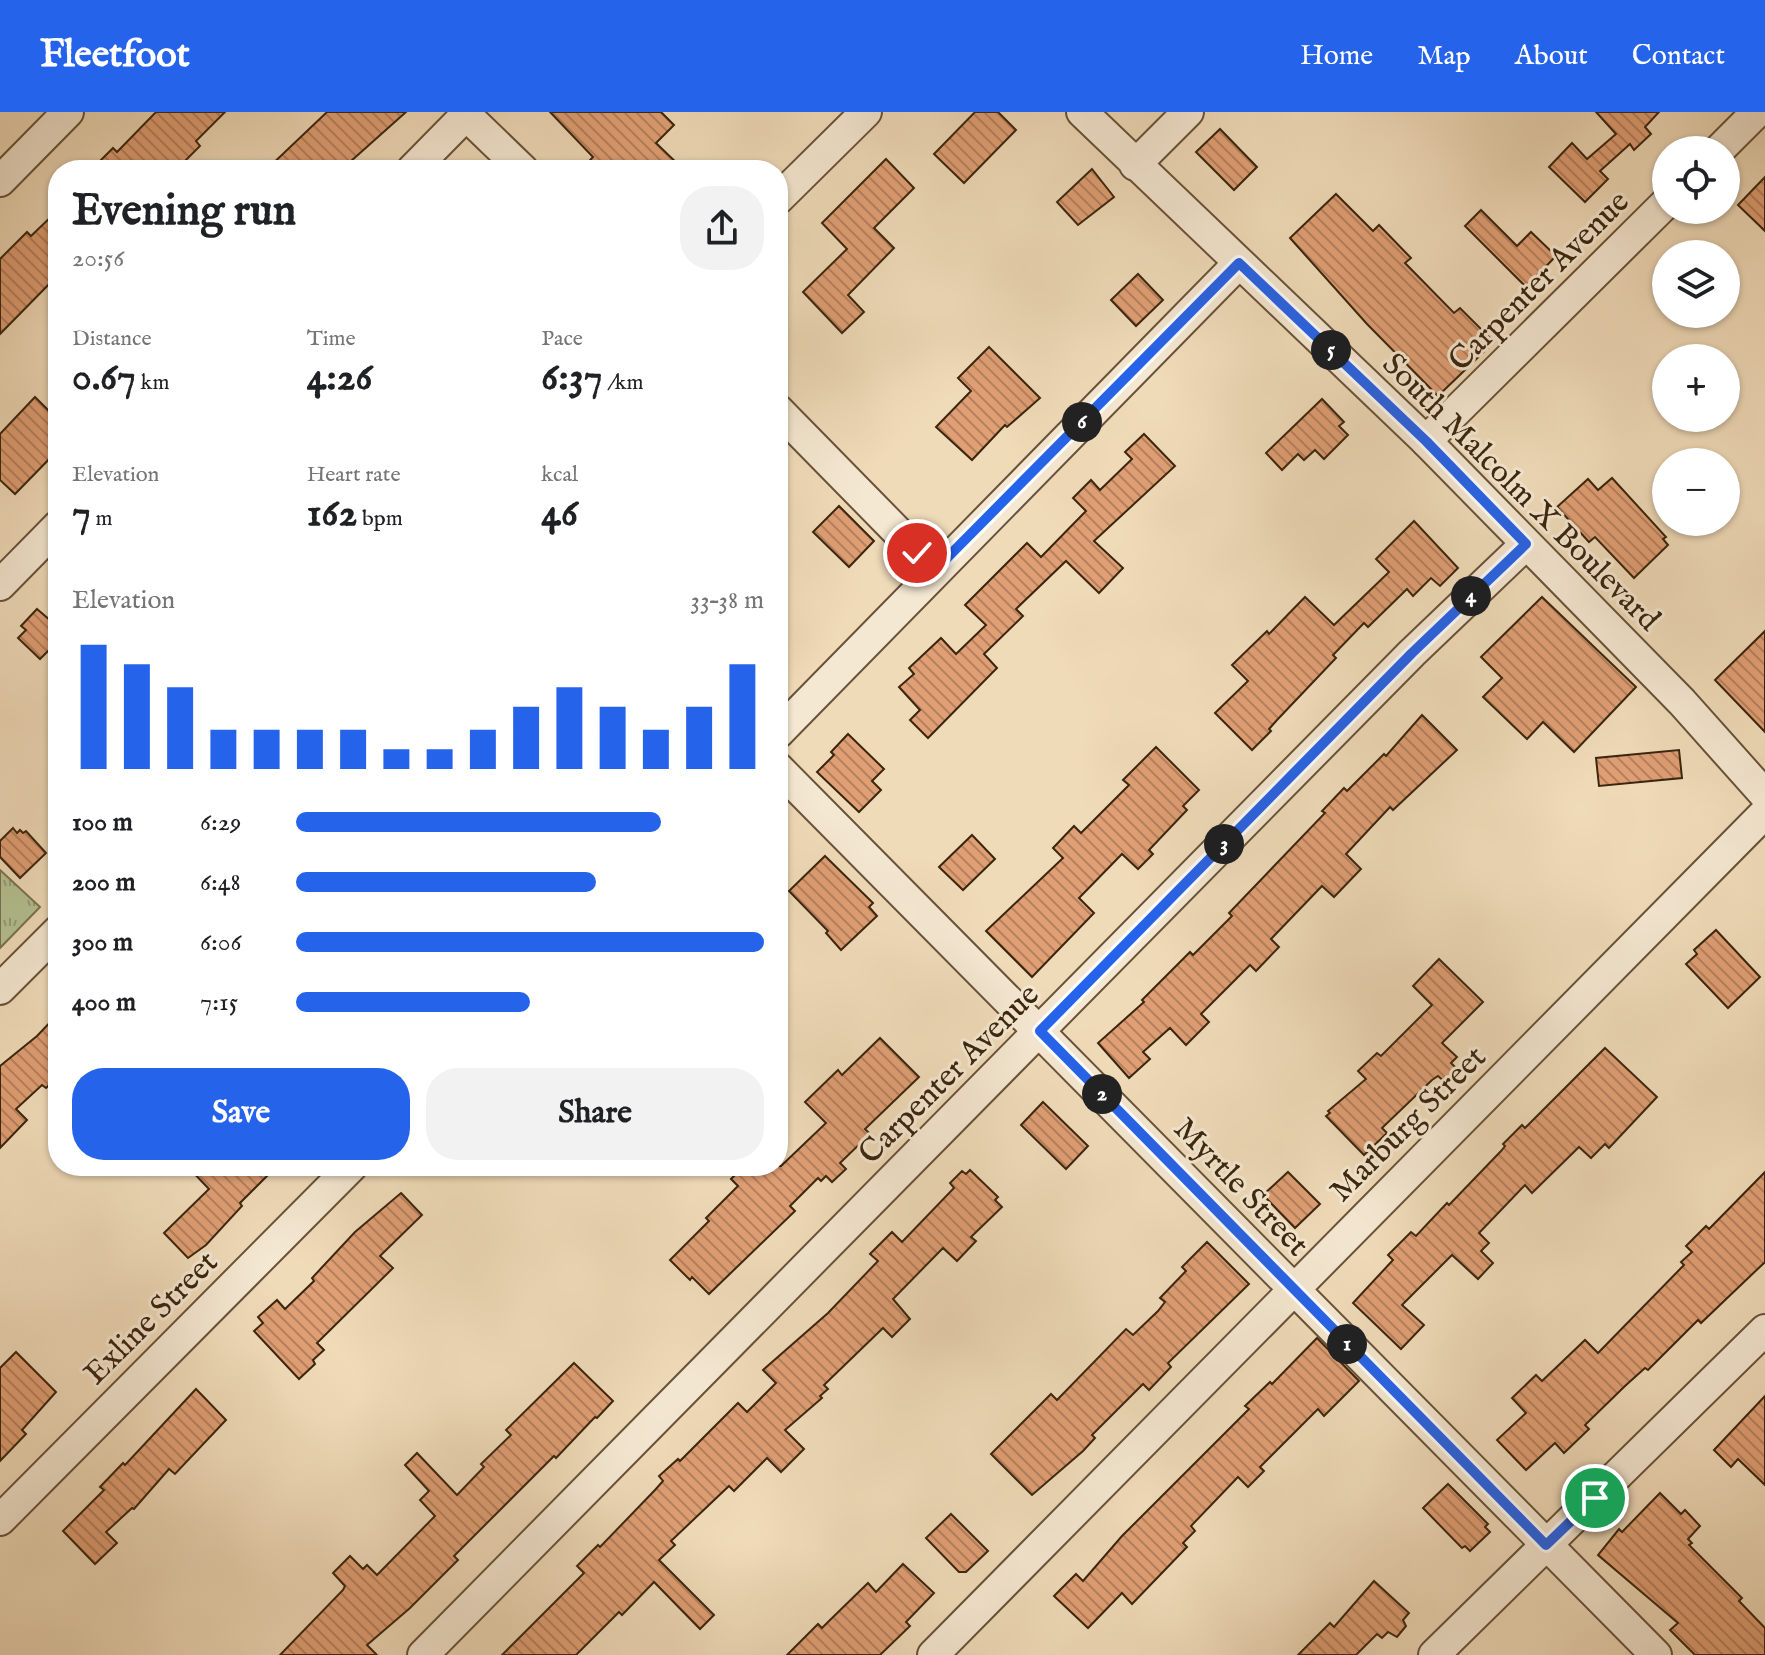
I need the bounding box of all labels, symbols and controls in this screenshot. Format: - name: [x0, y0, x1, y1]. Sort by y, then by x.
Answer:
- text: Fleetfoot: [40, 32, 190, 80]
- text: Home: [1300, 39, 1373, 74]
- text: Map: [1417, 39, 1471, 74]
- text: About: [1515, 39, 1588, 74]
- text: Contact: [1632, 39, 1725, 74]
- map controls: [1652, 136, 1740, 536]
- button: locate: [1652, 136, 1740, 224]
- street label: Carpenter Avenue: [1441, 183, 1639, 381]
- text: Evening run: [72, 184, 296, 240]
- button: share: [680, 186, 764, 270]
- button: layers: [1652, 240, 1740, 328]
- text: 20:56: [72, 242, 124, 275]
- text: Distance: [72, 325, 152, 353]
- text: Time: [307, 325, 356, 353]
- text: Pace: [541, 325, 583, 353]
- pin: 5: [1311, 330, 1351, 370]
- text: 5: [1327, 336, 1335, 364]
- button: +: [1652, 344, 1740, 432]
- street label: South Malcolm X Boulevard: [1373, 345, 1669, 641]
- text: 0.67: [72, 353, 136, 404]
- text: 4:26: [307, 353, 372, 404]
- text: 6:37: [541, 353, 602, 404]
- text: km: [136, 369, 169, 397]
- text: /km: [602, 369, 643, 397]
- pin: 6: [1062, 402, 1102, 442]
- text: 6: [1077, 408, 1087, 436]
- button: −: [1652, 448, 1740, 536]
- text: Elevation: [72, 461, 159, 489]
- text: Heart rate: [307, 461, 401, 489]
- text: kcal: [541, 461, 578, 489]
- text: 7: [72, 489, 91, 540]
- text: 162: [307, 489, 357, 540]
- text: 46: [541, 489, 578, 540]
- text: m: [91, 505, 113, 533]
- text: bpm: [357, 505, 403, 533]
- pin: [883, 519, 951, 587]
- icon: check: [895, 531, 939, 575]
- pin: 4: [1451, 576, 1491, 616]
- text: 4: [1466, 582, 1476, 610]
- text: Elevation: [72, 584, 175, 617]
- text: 33–38 m: [690, 584, 764, 617]
- text: 100 m: [72, 806, 133, 839]
- text: 6:29: [200, 806, 241, 839]
- pin: 3: [1204, 824, 1244, 864]
- text: 3: [1220, 830, 1228, 858]
- text: 200 m: [72, 866, 136, 899]
- text: 6:48: [200, 866, 241, 899]
- text: 300 m: [72, 926, 133, 959]
- text: 6:06: [200, 926, 242, 959]
- street label: Carpenter Avenue: [851, 976, 1049, 1174]
- text: 400 m: [72, 986, 136, 1019]
- text: 7:15: [200, 986, 238, 1019]
- street label: Marburg Street: [1322, 1038, 1496, 1212]
- button: Save: [72, 1068, 410, 1160]
- button: Share: [426, 1068, 764, 1160]
- pin: 2: [1082, 1074, 1122, 1114]
- text: 2: [1097, 1080, 1107, 1108]
- street label: Myrtle Street: [1164, 1110, 1317, 1266]
- street label: Exline Street: [76, 1243, 228, 1395]
- pin: 1: [1327, 1324, 1367, 1364]
- text: 1: [1343, 1330, 1351, 1358]
- pin: [1561, 1464, 1629, 1532]
- icon: arrive: [1573, 1476, 1617, 1520]

